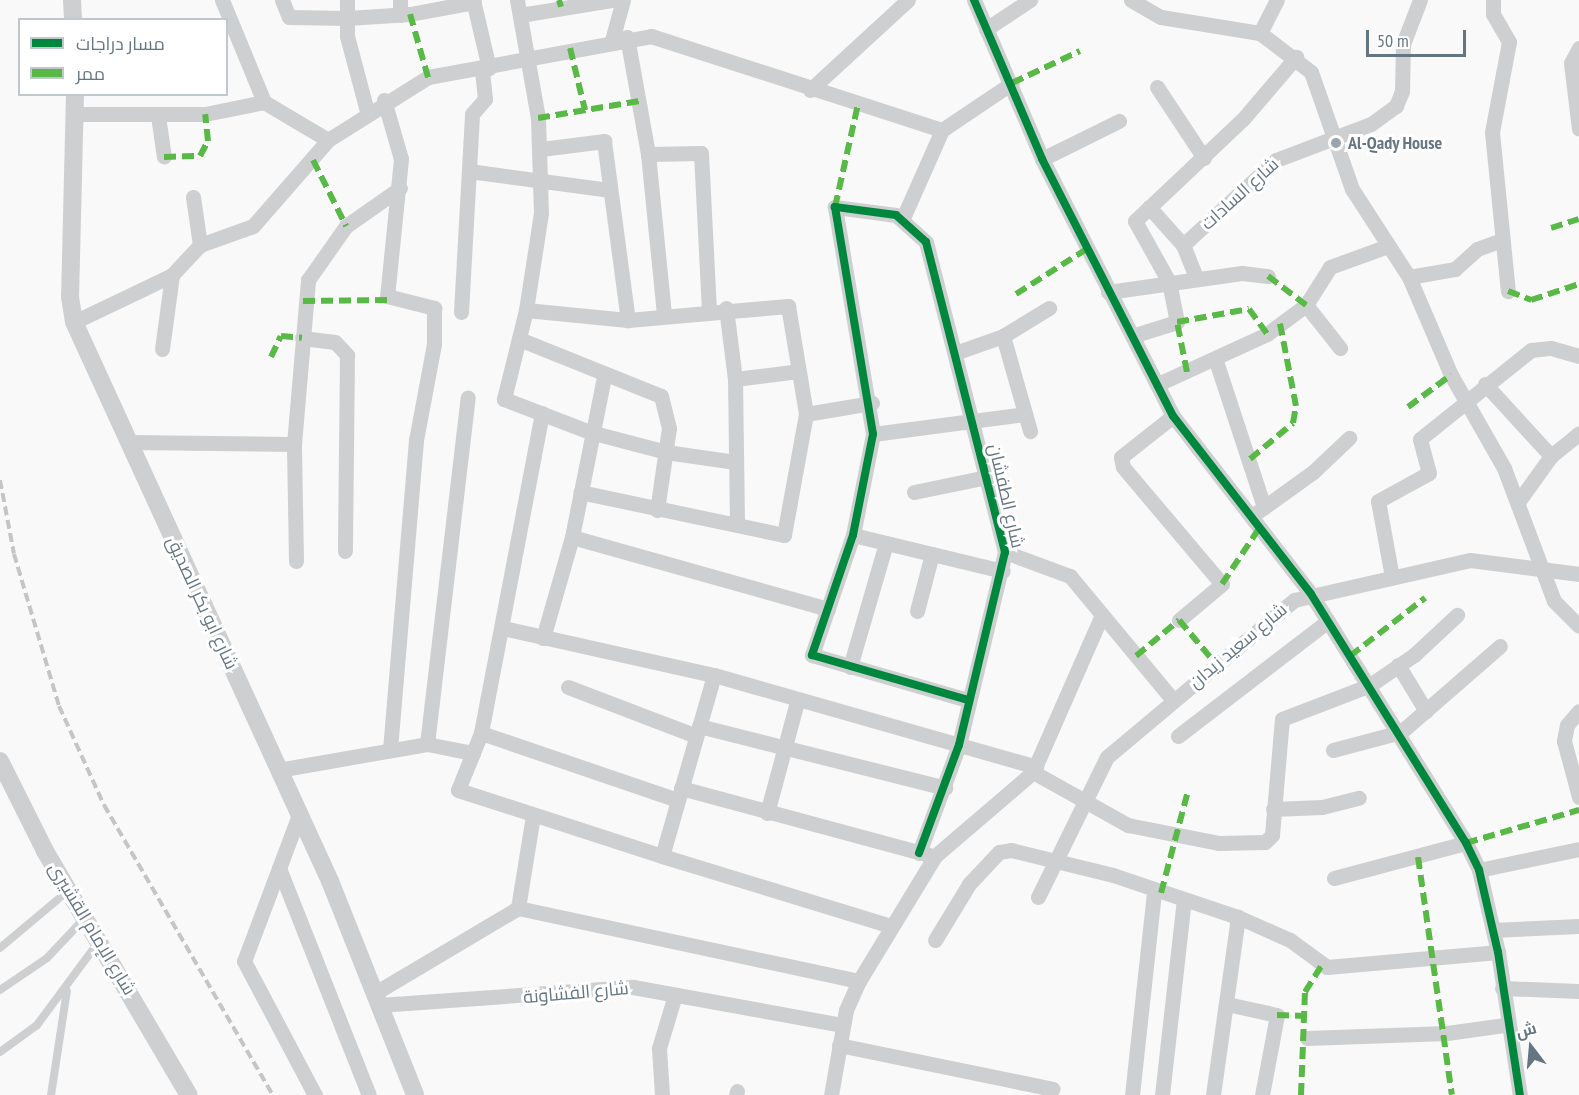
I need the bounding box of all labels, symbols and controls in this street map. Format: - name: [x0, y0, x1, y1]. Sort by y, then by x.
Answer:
- legend: [18, 18, 228, 96]
- scale bar: [1369, 18, 1470, 56]
- text: 50 m: [1377, 29, 1409, 52]
- text: مسار دراجات: [76, 32, 165, 55]
- text: ممر: [76, 62, 105, 85]
- place label: Al-Qady House: [1348, 132, 1443, 154]
- marker: Al-Qady House: [1329, 136, 1343, 150]
- street label: شارع السادات: [1197, 154, 1283, 234]
- street label: شارع الطفشان: [984, 442, 1028, 550]
- street label: شارع ابو بكر الصديق: [162, 533, 242, 673]
- street label: شارع سعيد زيدان: [1185, 599, 1291, 693]
- street label: شارع الإمام القشيرى: [44, 859, 140, 999]
- street label: شارع الفشاونة: [522, 978, 630, 1008]
- north arrow: [1501, 1017, 1561, 1077]
- text: ش: [1513, 1017, 1539, 1042]

